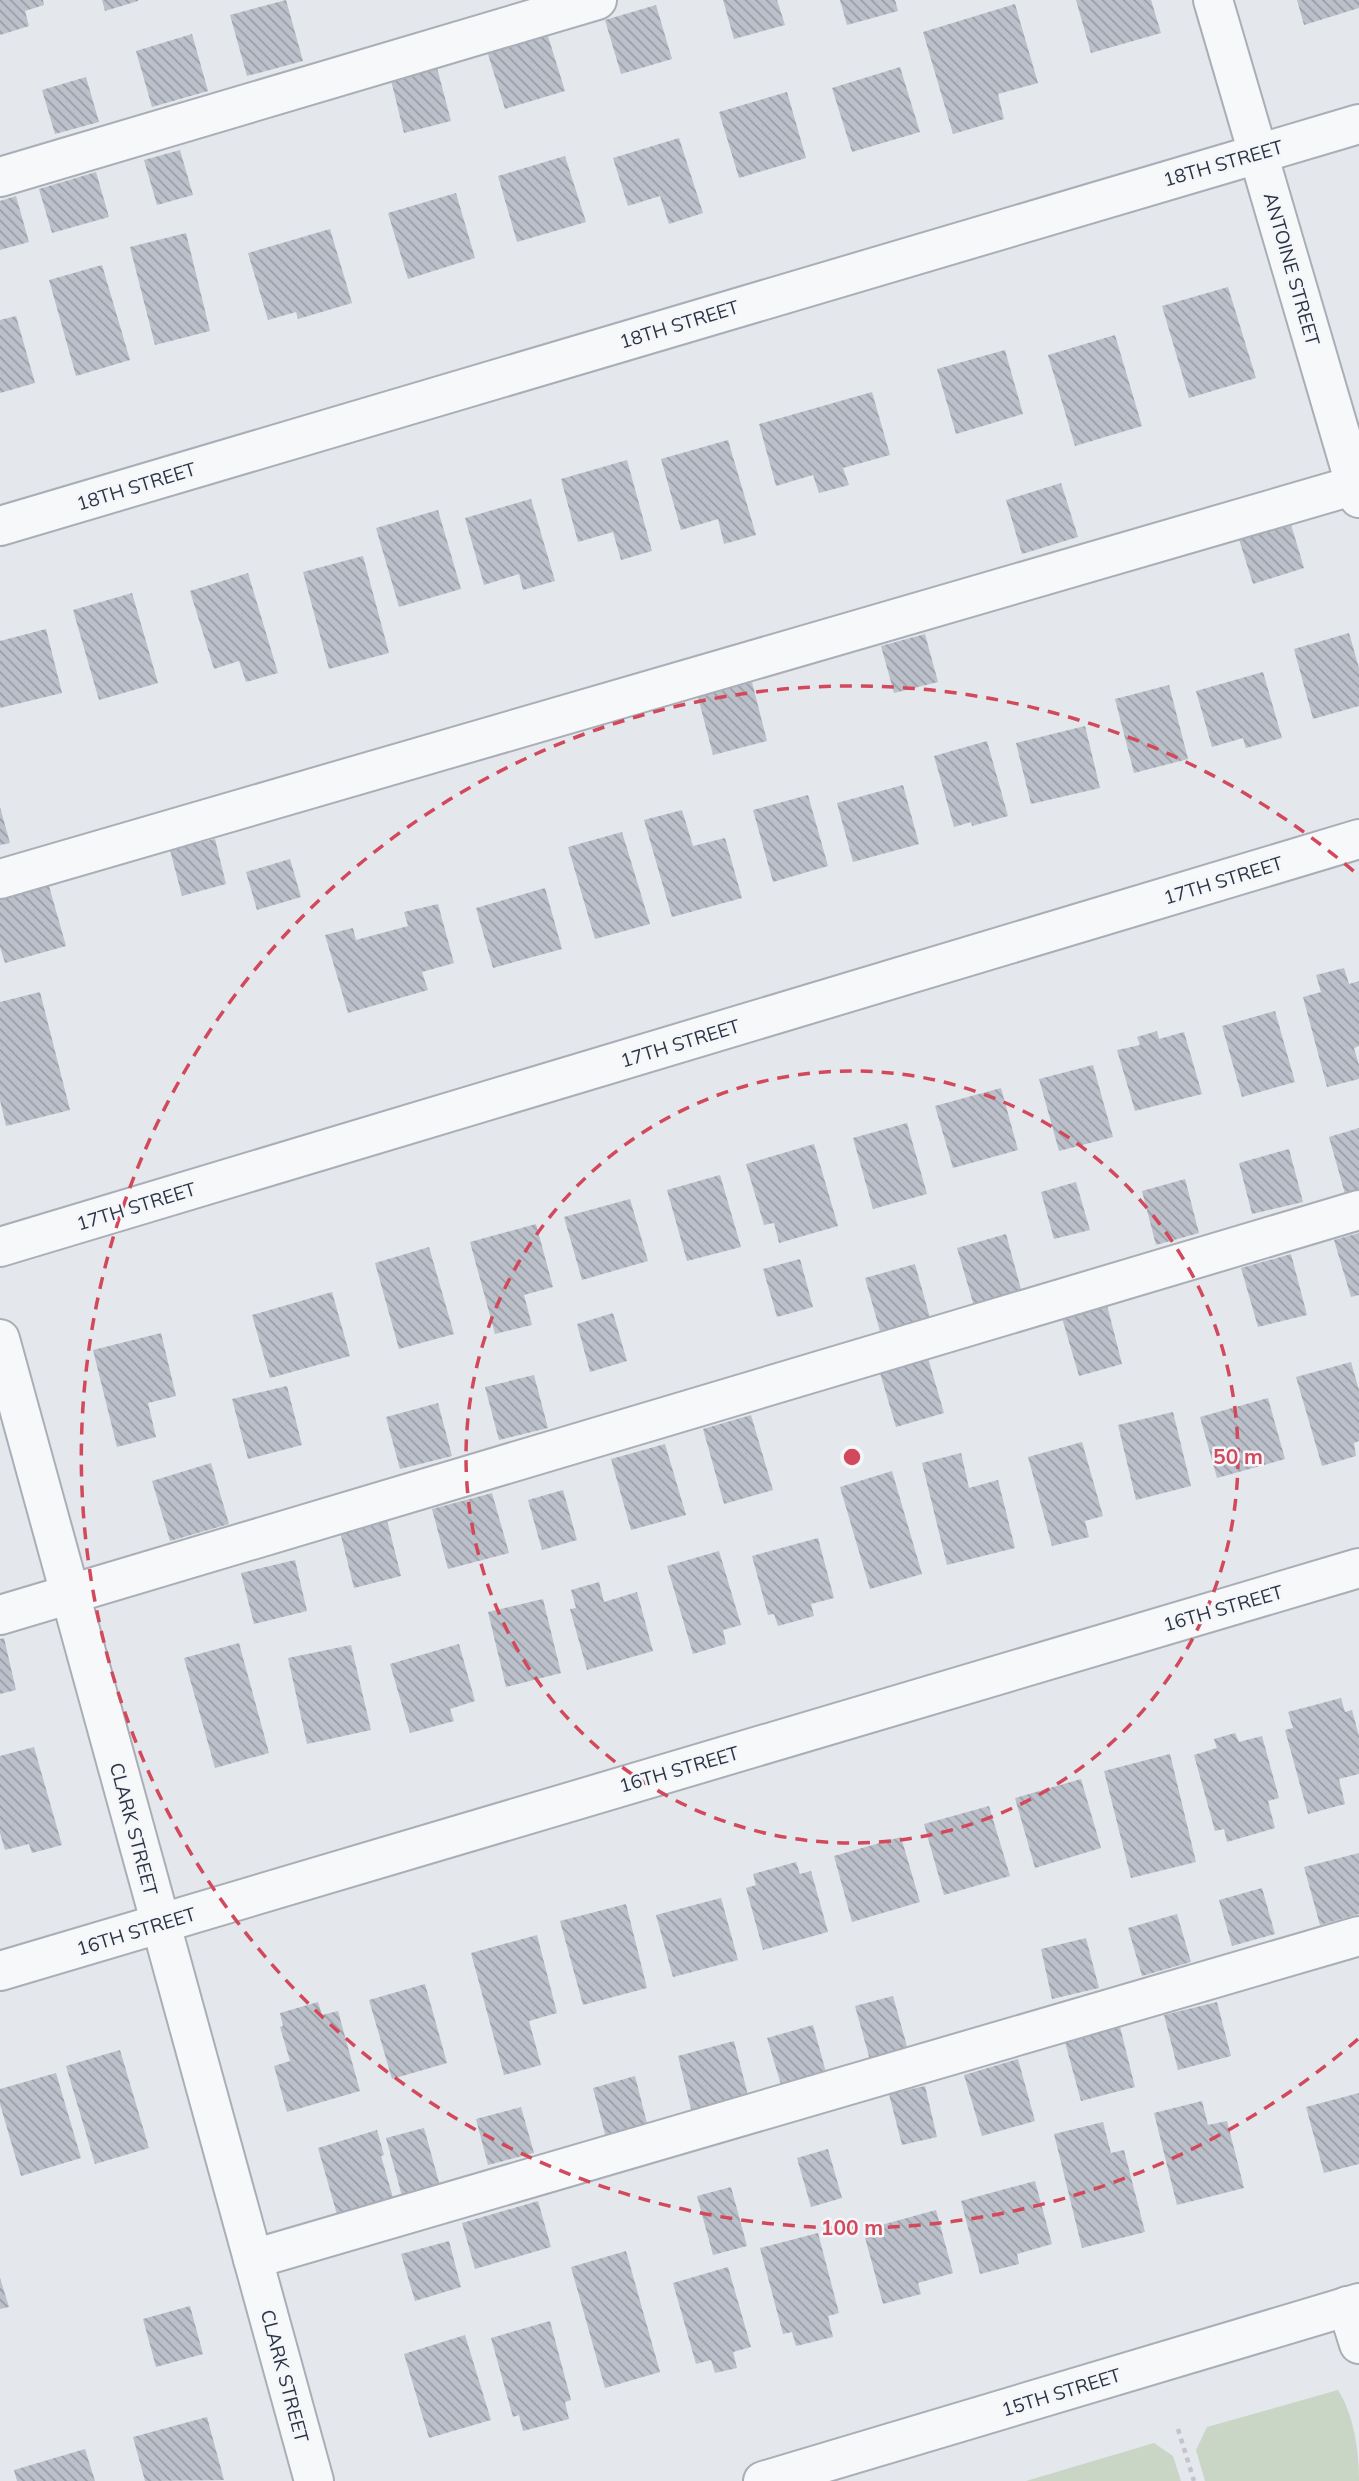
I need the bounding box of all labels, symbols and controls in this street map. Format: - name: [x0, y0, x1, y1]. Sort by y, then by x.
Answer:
- street label: 18TH STREET: [1160, 134, 1286, 192]
- street label: ANTOINE STREET: [1259, 190, 1326, 349]
- street label: 18TH STREET: [616, 294, 742, 354]
- street label: 18TH STREET: [73, 456, 199, 516]
- street label: 17TH STREET: [1160, 850, 1286, 910]
- street label: 17TH STREET: [617, 1013, 743, 1073]
- street label: 17TH STREET: [73, 1176, 199, 1236]
- text: 50 m: [1213, 1443, 1263, 1469]
- centre of rings: [840, 1445, 864, 1469]
- street label: 16TH STREET: [1160, 1579, 1286, 1637]
- street label: 16TH STREET: [616, 1740, 742, 1798]
- street label: CLARK STREET: [105, 1760, 163, 1899]
- street label: 16TH STREET: [73, 1901, 199, 1961]
- text: 100 m: [821, 2214, 883, 2240]
- street label: CLARK STREET: [256, 2307, 314, 2446]
- street label: 15TH STREET: [998, 2362, 1124, 2422]

